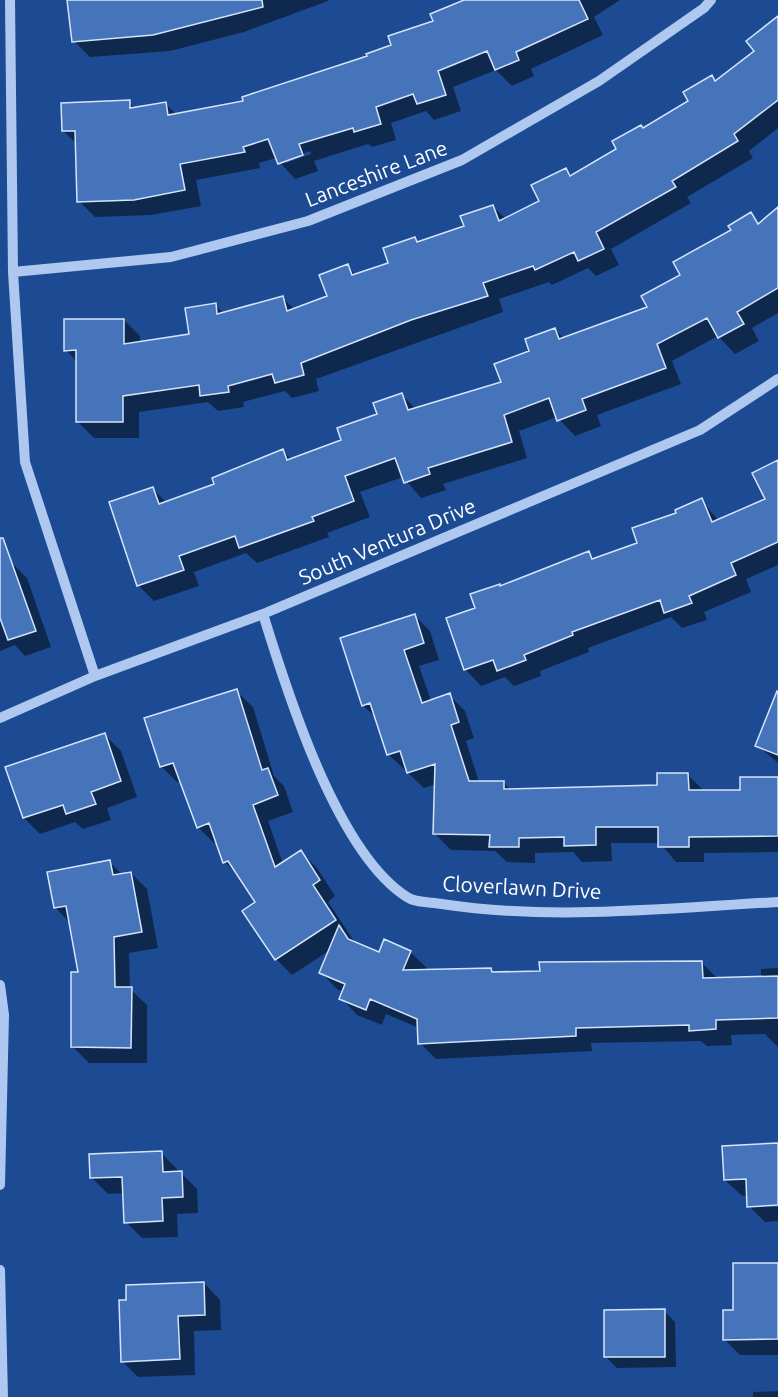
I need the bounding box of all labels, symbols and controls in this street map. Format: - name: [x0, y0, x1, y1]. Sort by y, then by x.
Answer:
- street label: Lanceshire Lane: [301, 135, 451, 211]
- street label: South Ventura Drive: [295, 493, 479, 589]
- street label: Cloverlawn Drive: [442, 871, 602, 903]

